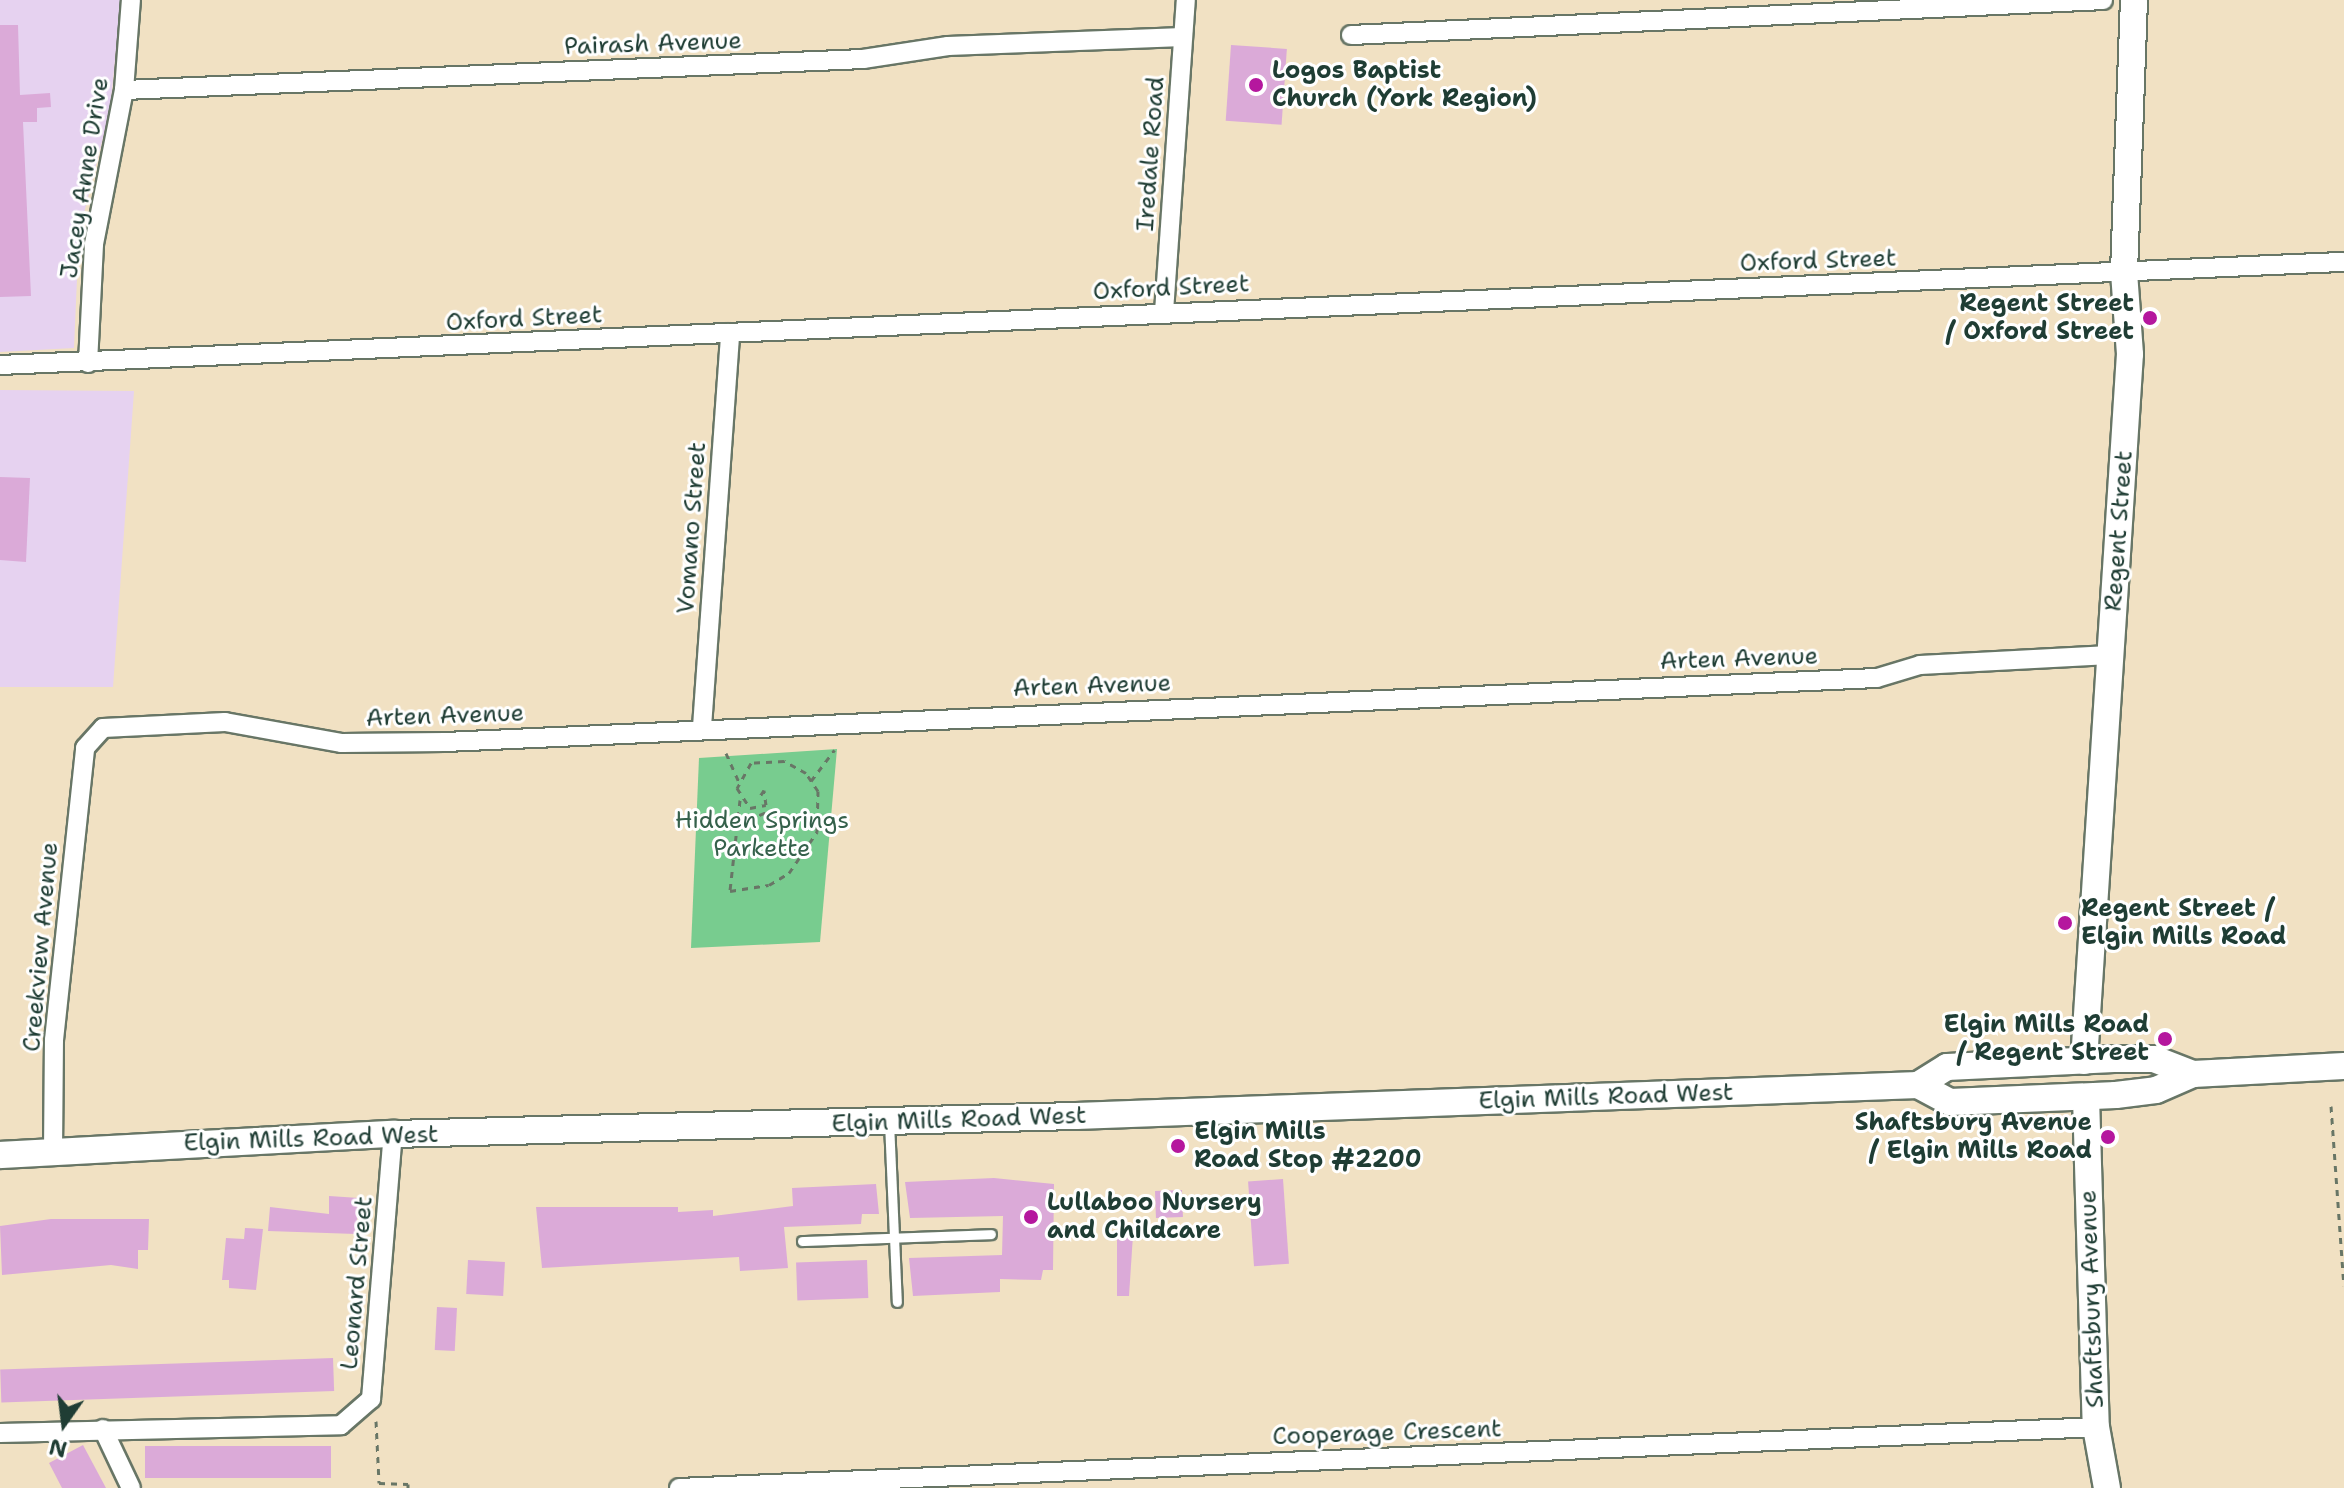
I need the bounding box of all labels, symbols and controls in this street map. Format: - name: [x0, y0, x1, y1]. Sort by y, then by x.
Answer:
- street label: Pairash Avenue: [564, 27, 742, 61]
- place label: Logos Baptist Church (York Region): [1272, 57, 1537, 113]
- street label: Jacey Anne Drive: [55, 75, 115, 281]
- street label: Iredale Road: [1131, 76, 1171, 232]
- marker: Logos Baptist Church (York Region): [1247, 76, 1265, 94]
- street label: Oxford Street: [1739, 244, 1897, 278]
- street label: Oxford Street: [1092, 270, 1250, 306]
- place label: Regent Street / Oxford Street: [1945, 290, 2134, 346]
- street label: Oxford Street: [445, 301, 603, 337]
- marker: Regent Street / Oxford Street: [2141, 309, 2159, 327]
- street label: Vomano Street: [672, 441, 712, 615]
- street label: Regent Street: [2099, 450, 2139, 612]
- street label: Arten Avenue: [1659, 642, 1819, 676]
- street label: Arten Avenue: [1012, 669, 1172, 703]
- street label: Arten Avenue: [365, 699, 525, 733]
- park label: Hidden Springs Parkette: [675, 807, 849, 863]
- street label: Creekview Avenue: [17, 841, 65, 1053]
- place label: Regent Street / Elgin Mills Road: [2081, 895, 2286, 951]
- marker: Regent Street / Elgin Mills Road: [2056, 914, 2074, 932]
- place label: Elgin Mills Road / Regent Street: [1944, 1011, 2149, 1067]
- marker: Elgin Mills Road / Regent Street: [2156, 1030, 2174, 1048]
- street label: Elgin Mills Road West: [1478, 1078, 1734, 1116]
- street label: Elgin Mills Road West: [831, 1101, 1087, 1139]
- place label: Shaftsbury Avenue / Elgin Mills Road: [1855, 1109, 2092, 1165]
- place label: Elgin Mills Road Stop #2200: [1194, 1118, 1422, 1174]
- street label: Elgin Mills Road West: [183, 1120, 439, 1158]
- marker: Shaftsbury Avenue / Elgin Mills Road: [2099, 1128, 2117, 1146]
- marker: Elgin Mills Road Stop #2200: [1169, 1137, 1187, 1155]
- place label: Lullaboo Nursery and Childcare: [1047, 1189, 1262, 1245]
- street label: Shaftsbury Avenue: [2074, 1189, 2110, 1409]
- street label: Leonard Street: [335, 1195, 379, 1371]
- marker: Lullaboo Nursery and Childcare: [1022, 1208, 1040, 1226]
- north arrow: [24, 1384, 104, 1464]
- street label: Cooperage Crescent: [1272, 1415, 1502, 1451]
- text: N: [46, 1432, 70, 1464]

